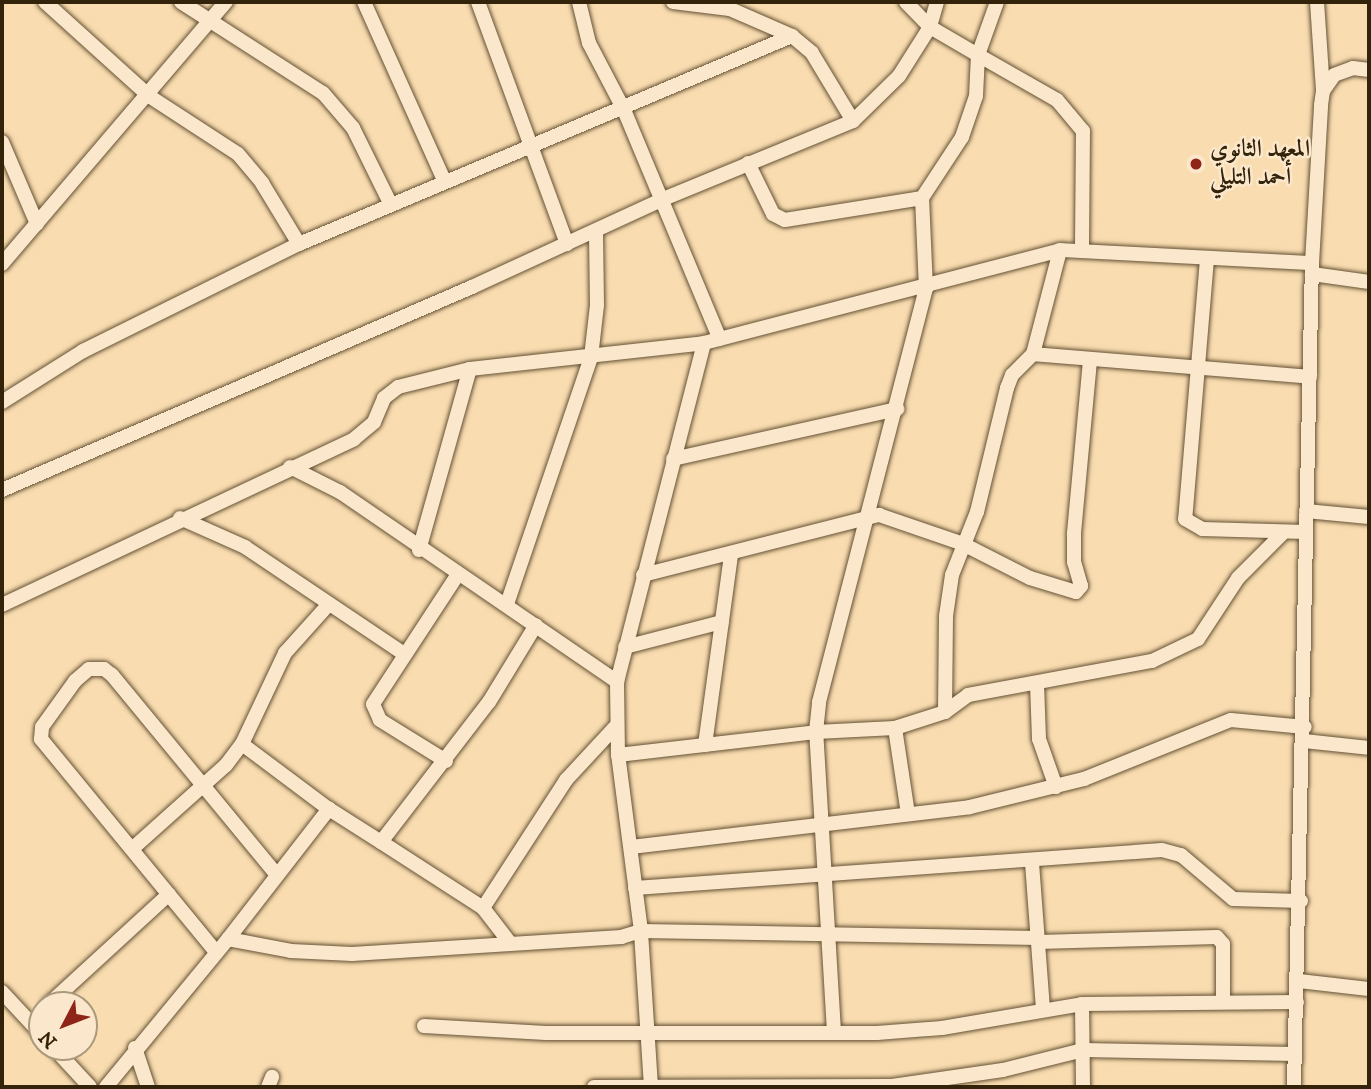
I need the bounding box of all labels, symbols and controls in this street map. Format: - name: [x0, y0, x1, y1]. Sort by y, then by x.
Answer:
- place label: المعهد الثانوي أحمد التليلي: [1210, 136, 1310, 192]
- marker: المعهد الثانوي أحمد التليلي: [1188, 156, 1204, 172]
- north arrow: [28, 991, 98, 1061]
- text: N: [35, 1026, 62, 1053]

